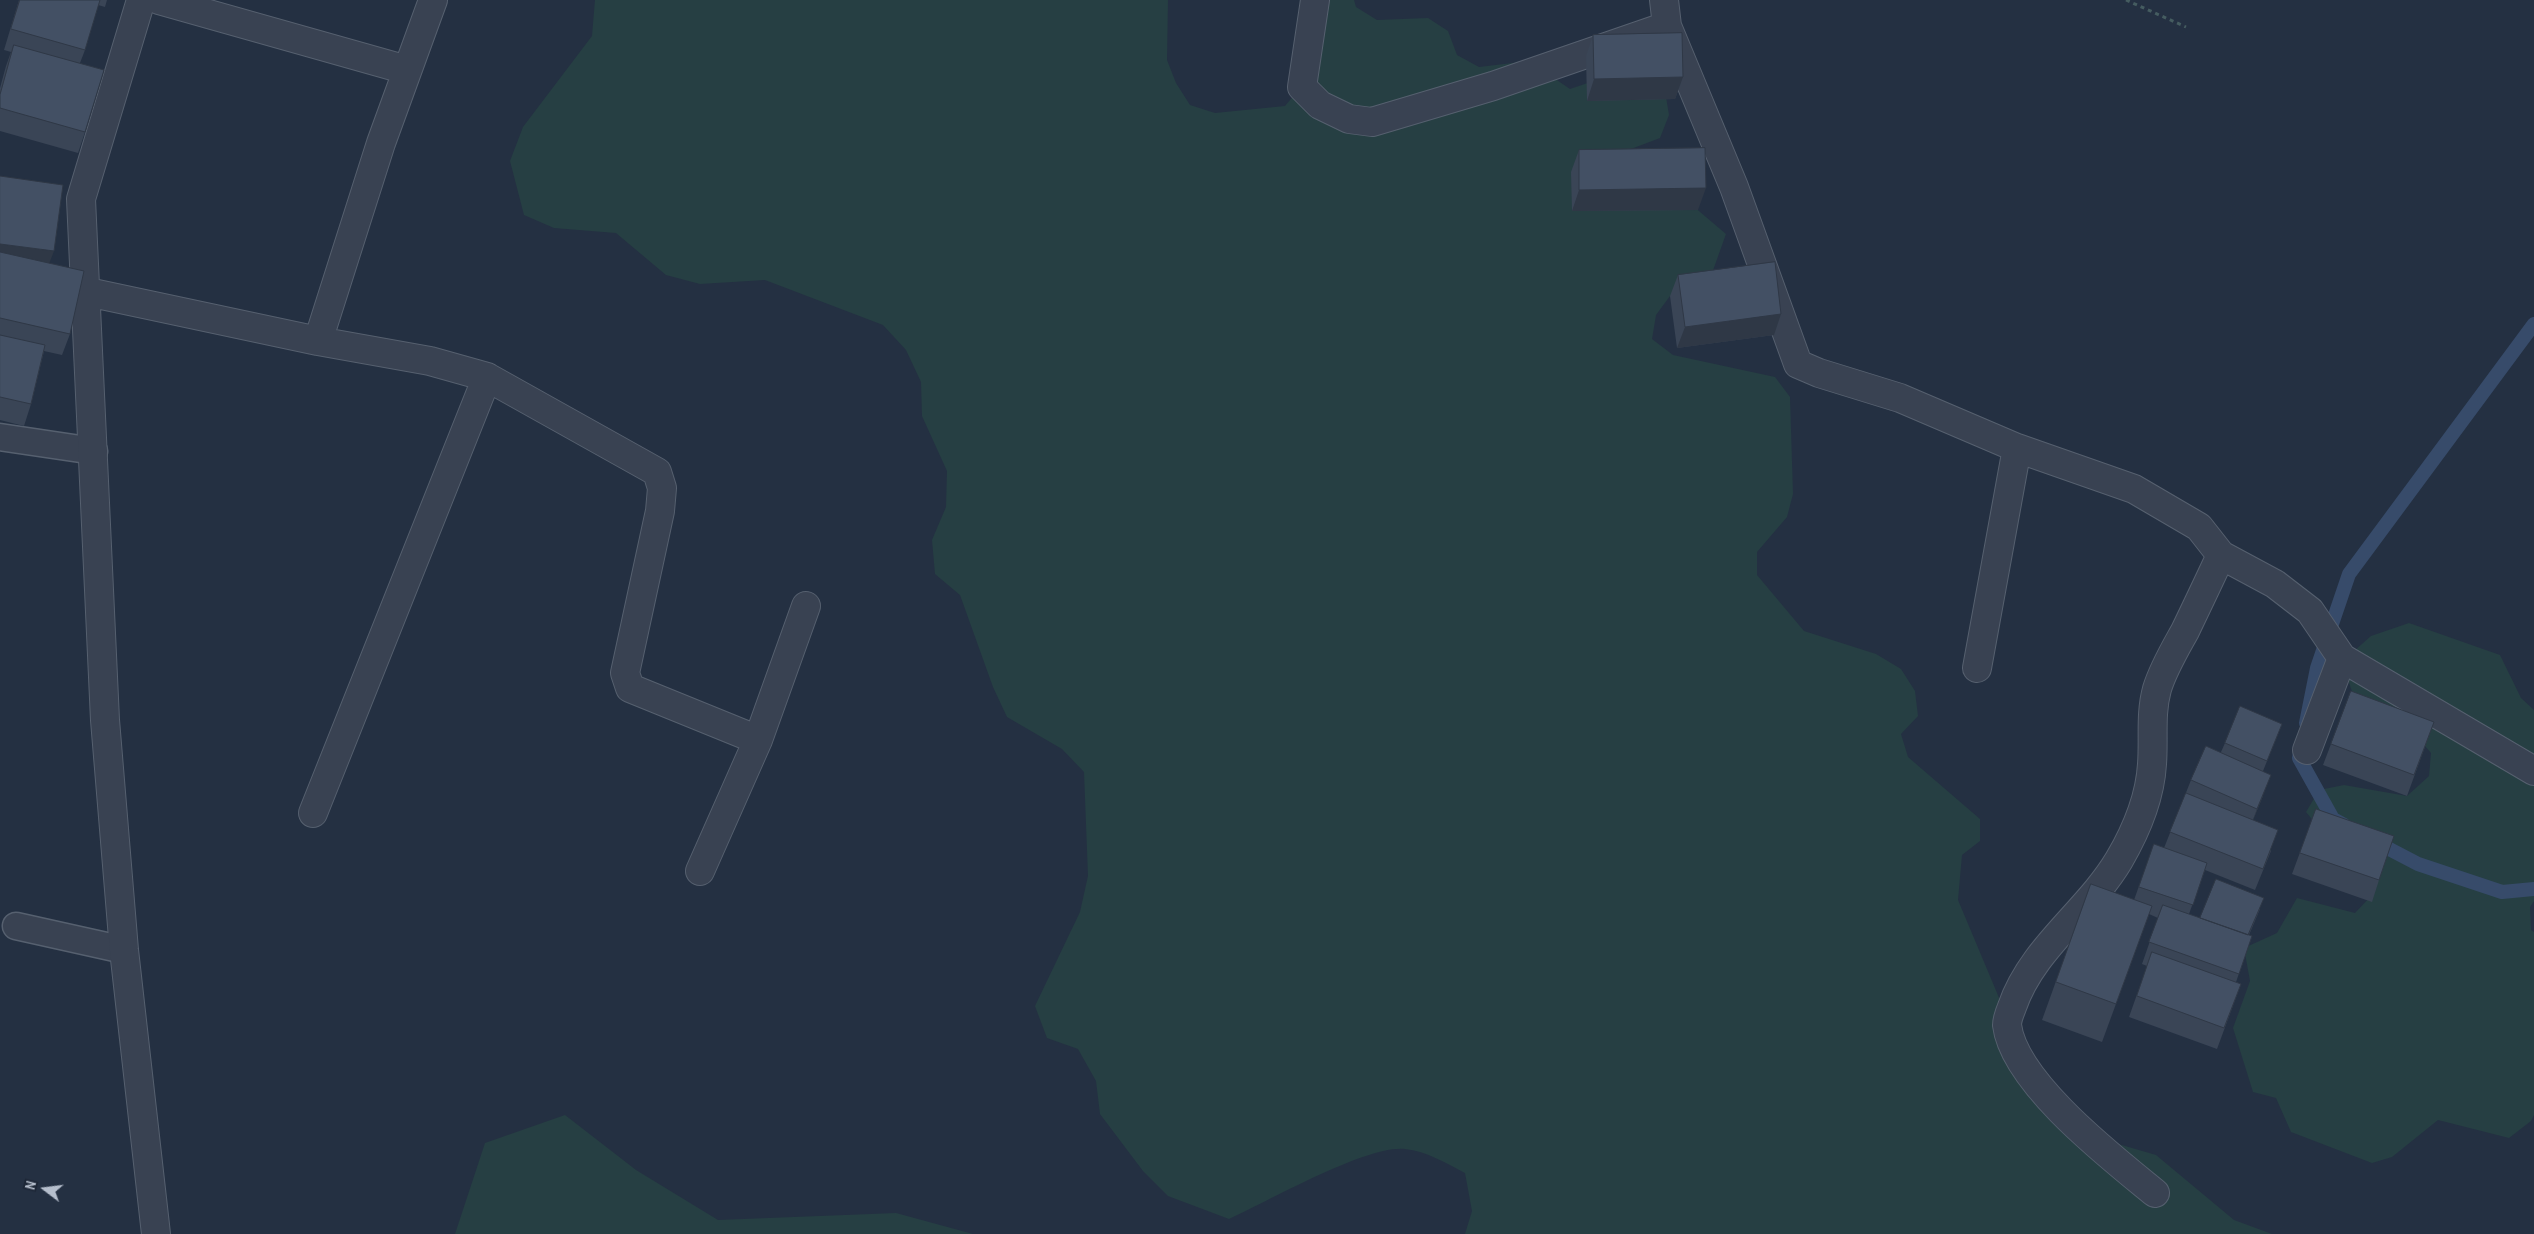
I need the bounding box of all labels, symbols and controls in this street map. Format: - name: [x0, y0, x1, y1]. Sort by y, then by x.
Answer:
- north arrow: [20, 1164, 70, 1214]
- text: N: [21, 1179, 40, 1191]

